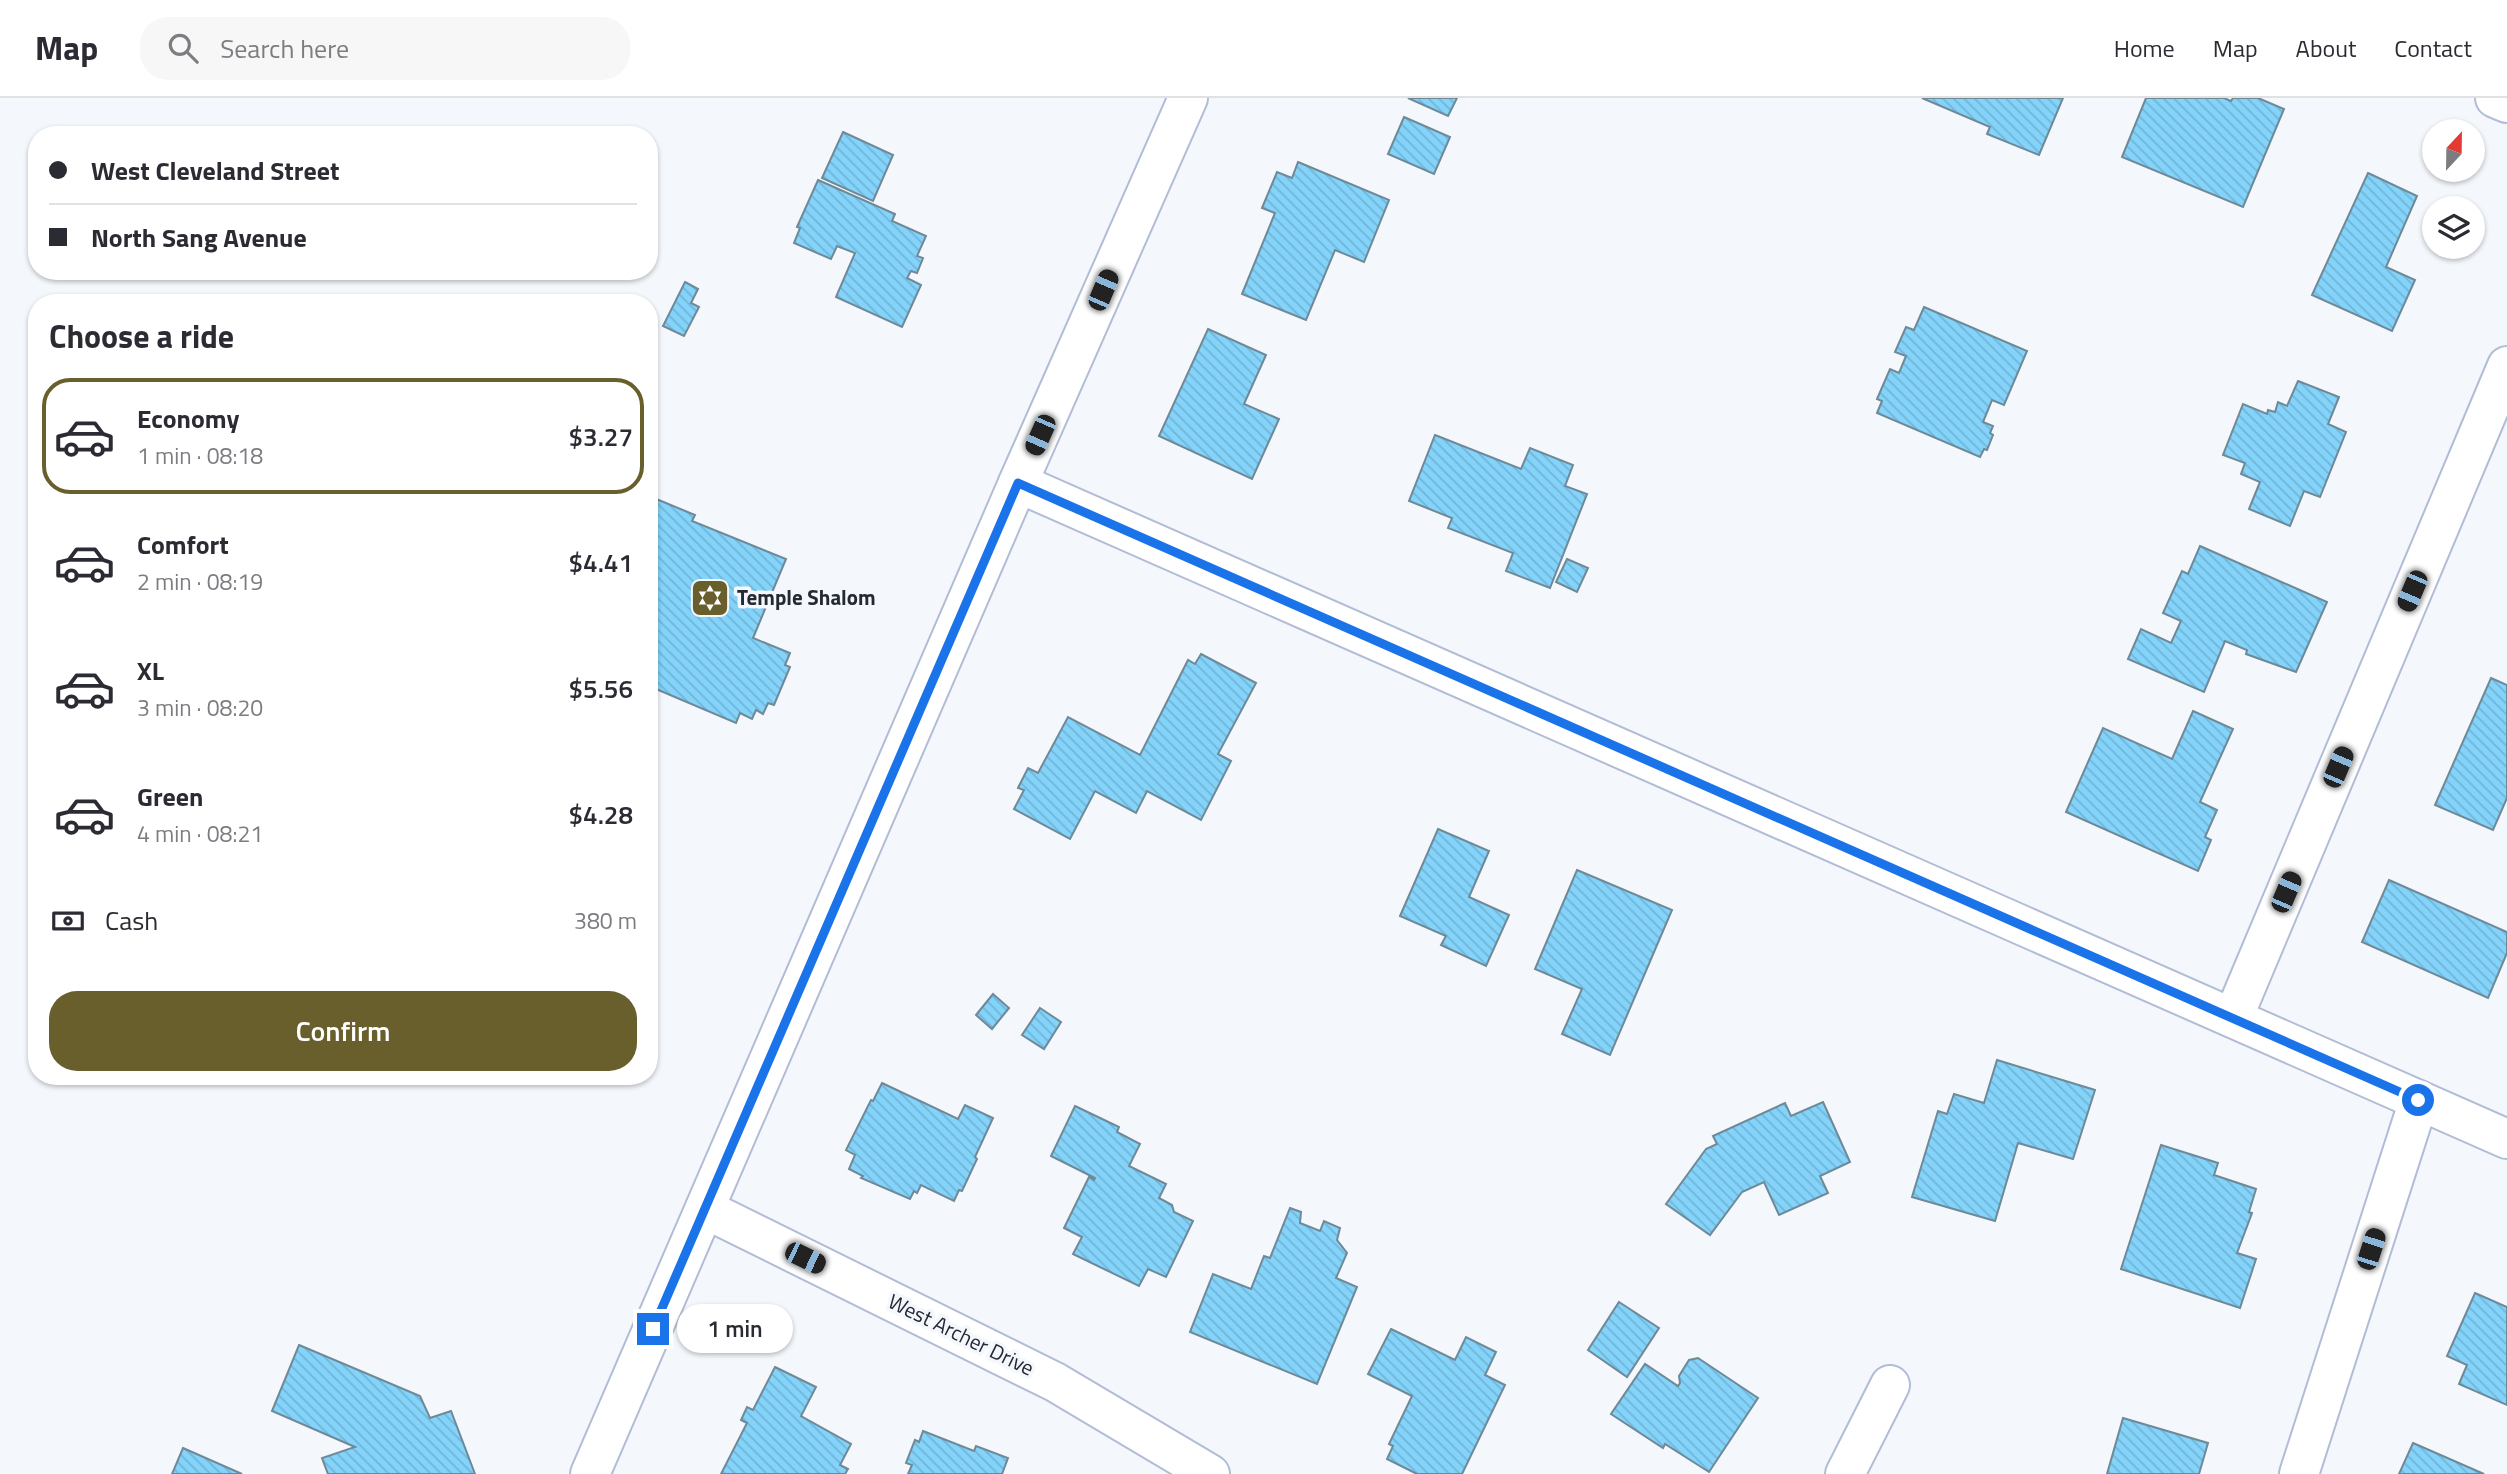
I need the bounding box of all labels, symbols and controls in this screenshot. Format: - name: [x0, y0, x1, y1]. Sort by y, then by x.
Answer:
- search box: [140, 17, 630, 80]
- text: Map: [35, 23, 98, 73]
- icon: search: [164, 29, 202, 67]
- text: Search here: [220, 29, 349, 68]
- text: Home: [2114, 30, 2175, 66]
- text: Map: [2213, 30, 2258, 66]
- text: About: [2296, 30, 2356, 66]
- text: Contact: [2394, 30, 2472, 66]
- north arrow: [2422, 119, 2485, 182]
- map controls: [2422, 119, 2485, 259]
- text: West Cleveland Street: [91, 151, 339, 190]
- button: layers: [2422, 196, 2485, 259]
- text: North Sang Avenue: [91, 218, 307, 257]
- car: [1086, 267, 1121, 313]
- text: Choose a ride: [49, 312, 234, 360]
- text: Economy: [137, 399, 239, 438]
- icon: car: [53, 405, 116, 468]
- car: [1022, 412, 1059, 458]
- text: $3.27: [569, 417, 633, 456]
- text: 1 min · 08:18: [137, 438, 263, 473]
- text: Comfort: [137, 525, 229, 564]
- icon: car: [53, 531, 116, 594]
- text: $4.41: [569, 543, 633, 582]
- text: 2 min · 08:19: [137, 564, 263, 599]
- car: [2395, 568, 2430, 614]
- synagogue icon: Temple Shalom: [689, 577, 731, 619]
- place label: Temple Shalom: [737, 581, 876, 613]
- text: XL: [137, 651, 164, 690]
- icon: car: [53, 657, 116, 720]
- text: $5.56: [569, 669, 633, 708]
- text: 3 min · 08:20: [137, 690, 263, 725]
- car: [2321, 744, 2356, 790]
- text: Green: [137, 777, 203, 816]
- icon: car: [53, 783, 116, 846]
- text: $4.28: [569, 795, 633, 834]
- text: 4 min · 08:21: [137, 816, 263, 851]
- car: [2269, 869, 2304, 915]
- text: Cash: [105, 901, 158, 940]
- icon: cash: [49, 902, 87, 940]
- text: 380 m: [574, 903, 637, 938]
- button: Confirm: [49, 991, 637, 1071]
- route start: [2402, 1084, 2434, 1116]
- car: [2355, 1226, 2388, 1272]
- car: [782, 1239, 829, 1277]
- street label: West Archer Drive: [883, 1285, 1040, 1383]
- callout: 1 min: [678, 1304, 793, 1354]
- text: 1 min: [707, 1311, 763, 1346]
- route end: [637, 1313, 669, 1345]

